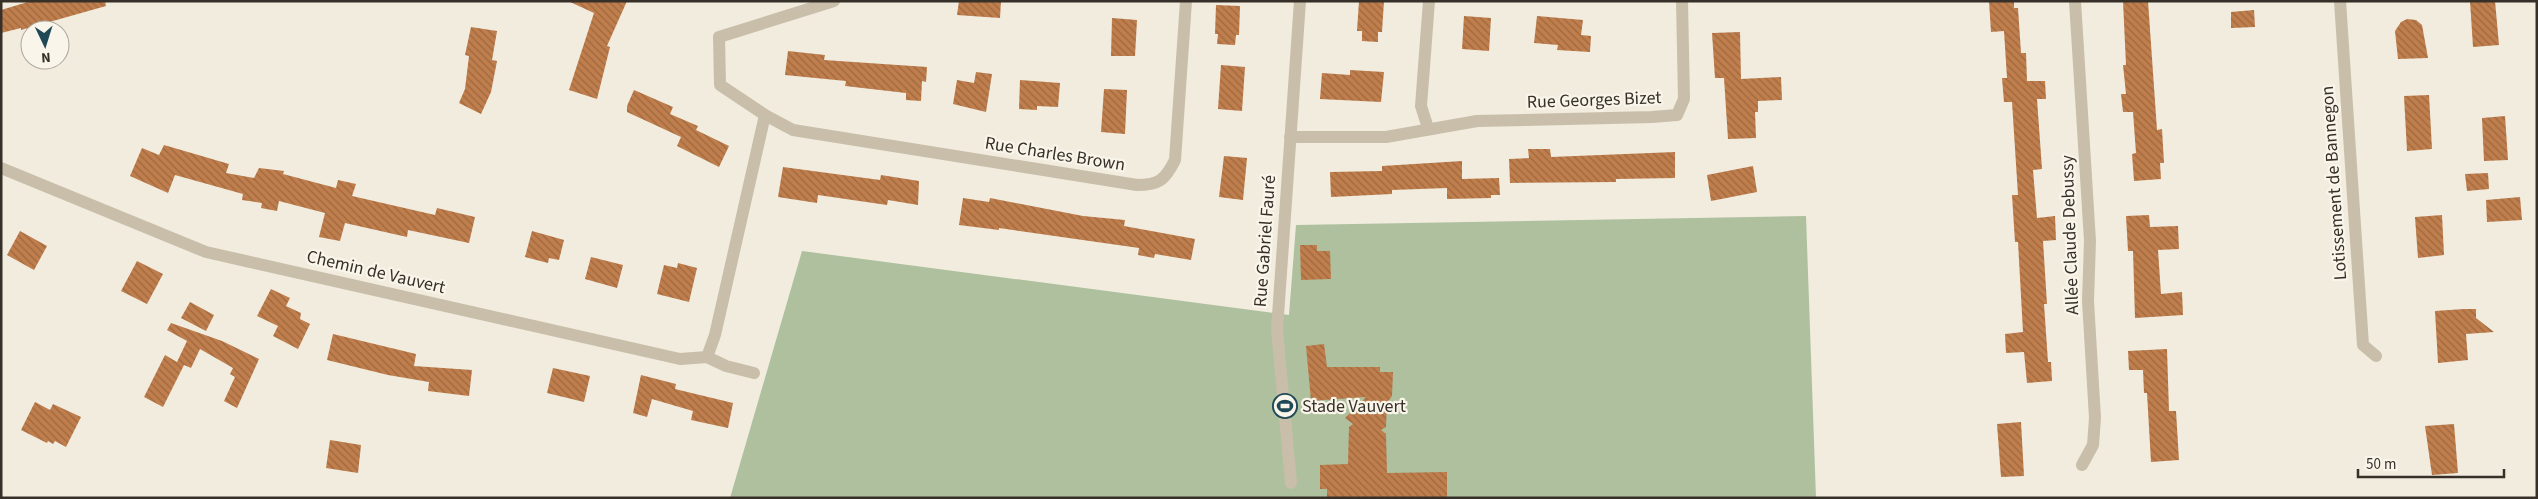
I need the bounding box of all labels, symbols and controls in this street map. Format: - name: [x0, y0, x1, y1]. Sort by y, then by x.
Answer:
- north arrow: [20, 20, 70, 70]
- text: N: [40, 47, 51, 67]
- street label: Rue Georges Bizet: [1526, 85, 1662, 115]
- street label: Lotissement de Bannegon: [2315, 85, 2353, 281]
- street label: Rue Charles Brown: [983, 131, 1127, 177]
- street label: Allée Claude Debussy: [2055, 154, 2085, 315]
- street label: Rue Gabriel Fauré: [1248, 174, 1282, 308]
- street label: Chemin de Vauvert: [304, 244, 448, 300]
- sports icon: Stade Vauvert: [1272, 393, 1298, 419]
- place label: Stade Vauvert: [1302, 394, 1406, 419]
- scale bar: [2358, 446, 2504, 478]
- text: 50 m: [2366, 454, 2396, 475]

